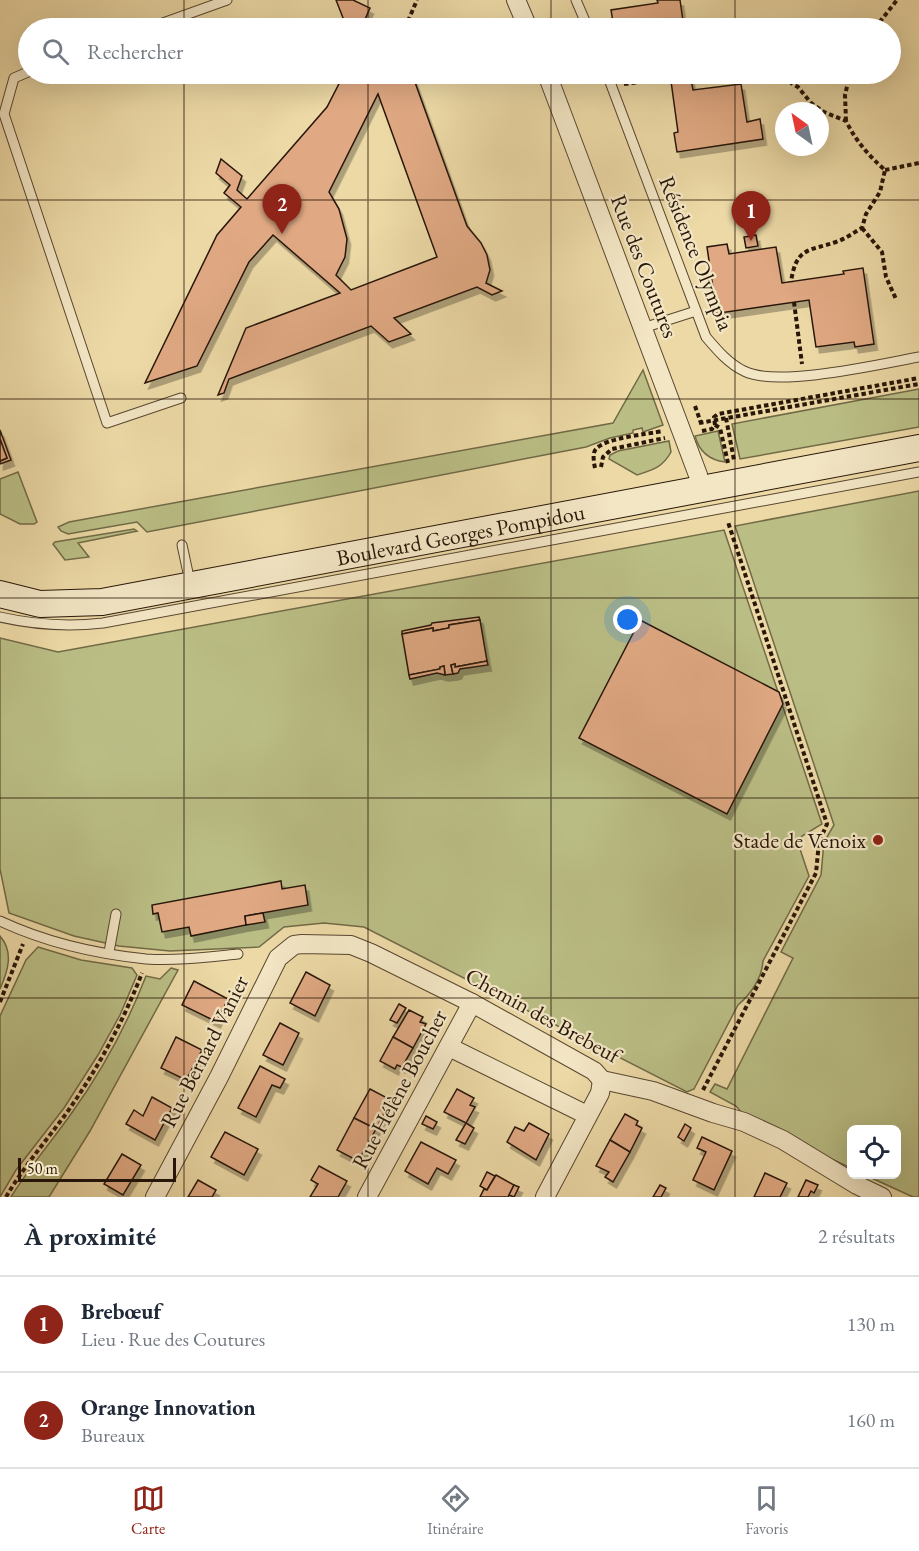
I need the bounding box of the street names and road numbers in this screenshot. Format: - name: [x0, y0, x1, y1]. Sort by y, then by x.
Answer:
- street label: Résidence Olympia: [652, 172, 741, 335]
- street label: Rue des Coutures: [604, 190, 685, 342]
- street label: Boulevard Georges Pompidou: [334, 497, 587, 573]
- street label: Chemin des Brebeuf: [460, 961, 628, 1071]
- street label: Rue Bernard Vanier: [154, 970, 255, 1132]
- street label: Rue Hélène Boucher: [345, 1004, 454, 1174]

